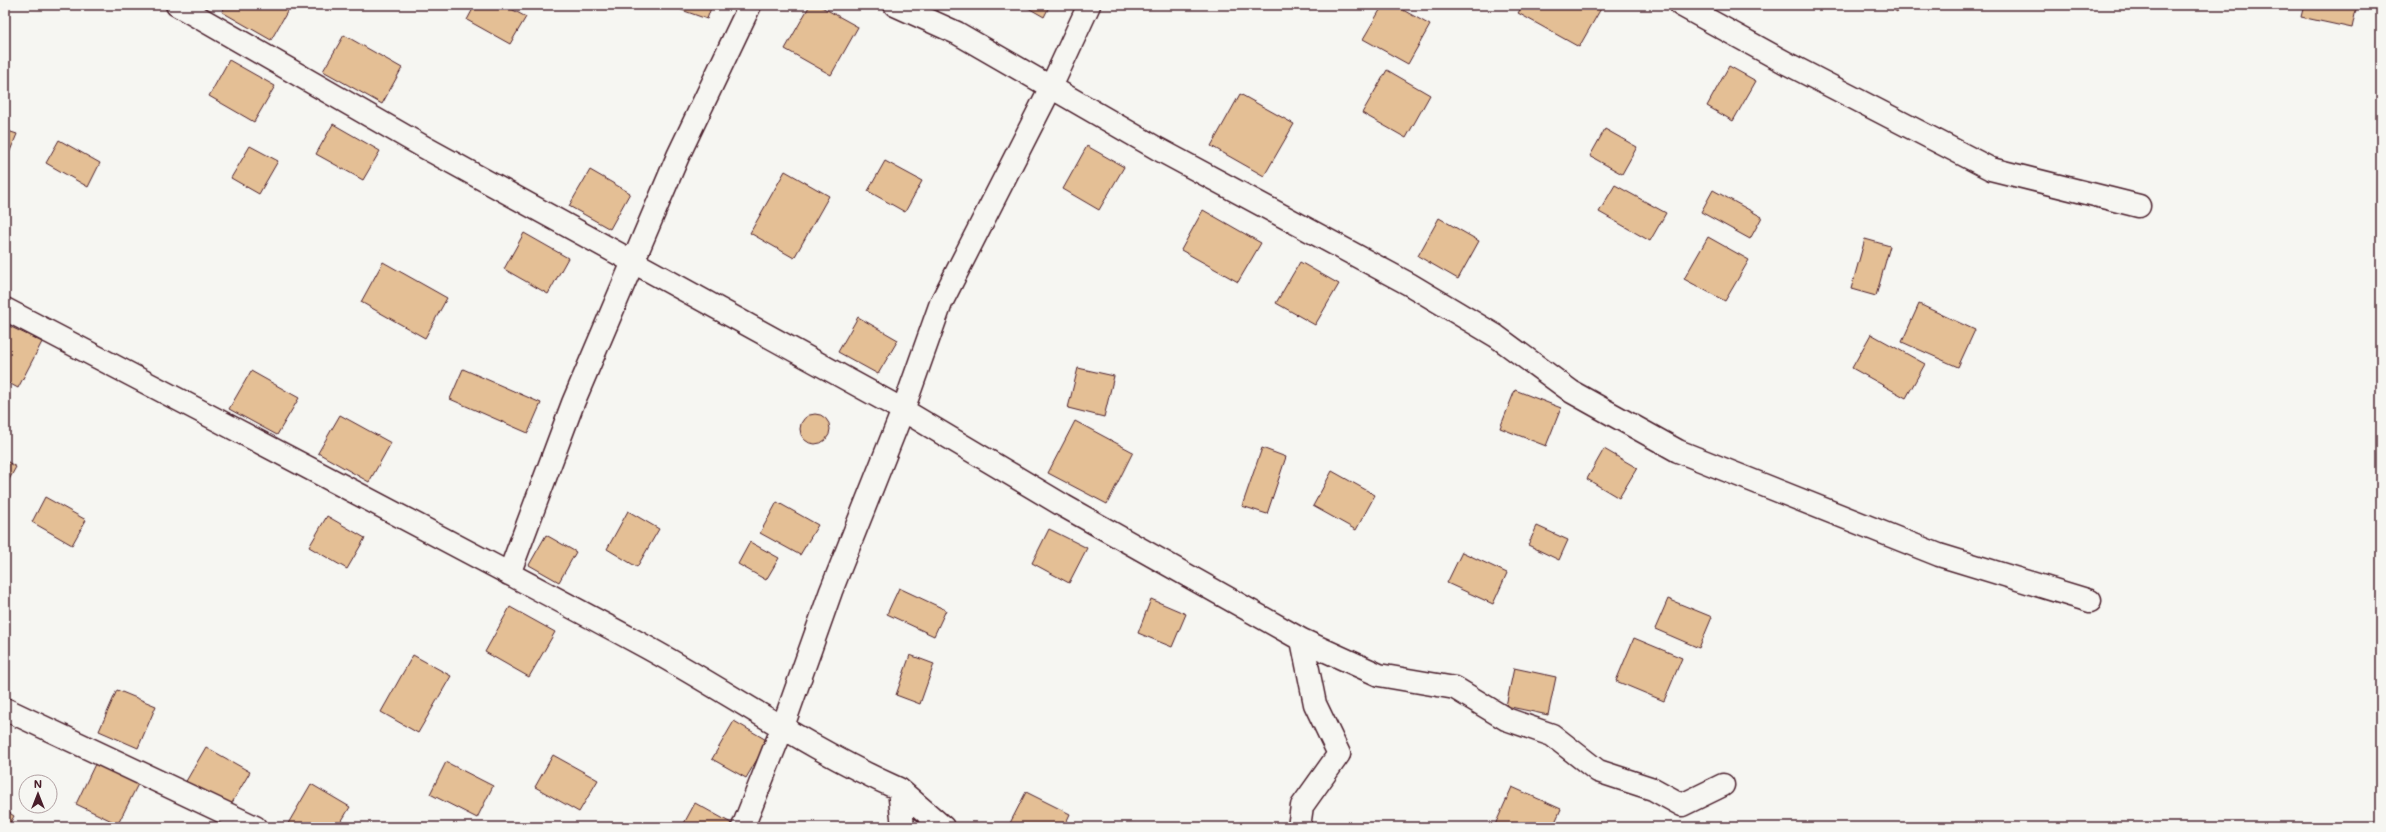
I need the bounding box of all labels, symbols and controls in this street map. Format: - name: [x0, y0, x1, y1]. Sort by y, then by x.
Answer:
- north arrow: [18, 774, 58, 814]
- text: N: [34, 776, 42, 791]

